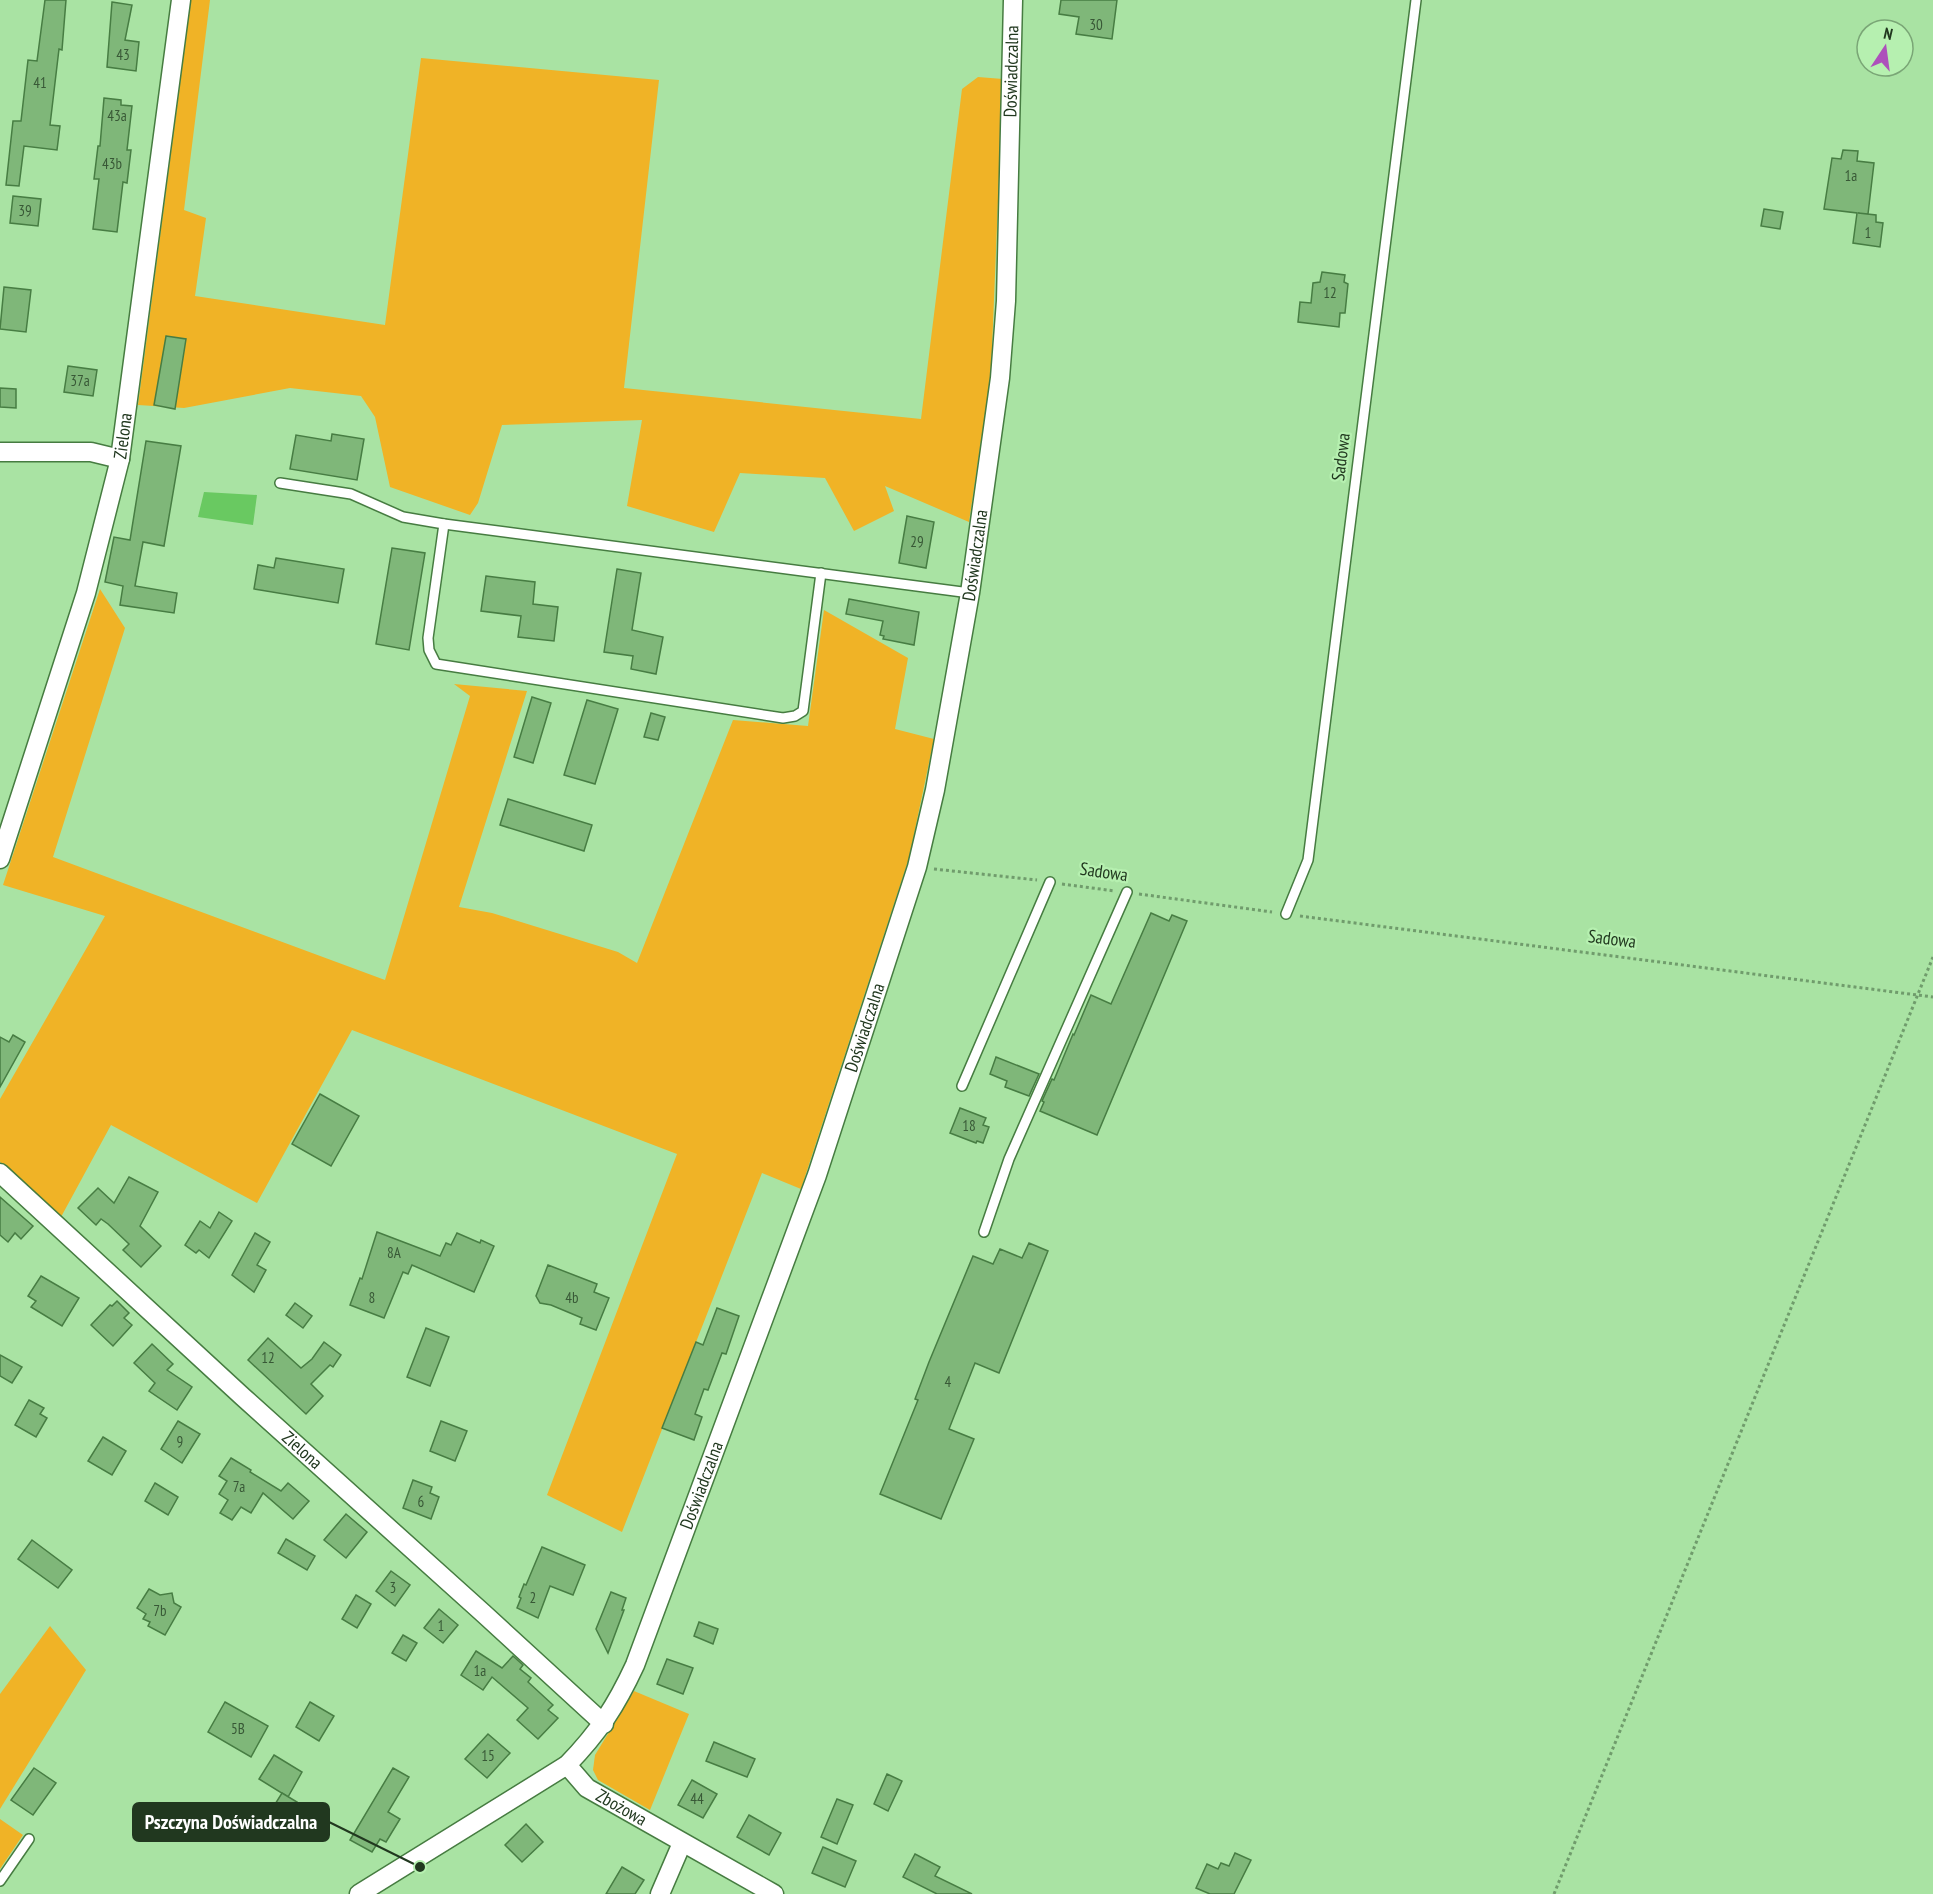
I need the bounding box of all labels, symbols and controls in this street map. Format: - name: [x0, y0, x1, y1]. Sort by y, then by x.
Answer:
- house number: 30: [1089, 15, 1103, 34]
- north arrow: [1855, 18, 1915, 78]
- text: N: [1882, 23, 1895, 44]
- street label: Doświadczalna: [998, 25, 1023, 118]
- house number: 43: [116, 45, 130, 64]
- house number: 41: [33, 73, 47, 92]
- house number: 43a: [107, 106, 127, 125]
- house number: 43b: [102, 154, 122, 173]
- house number: 1a: [1845, 166, 1857, 185]
- house number: 39: [18, 201, 32, 220]
- house number: 1: [1865, 223, 1871, 242]
- house number: 12: [1323, 283, 1337, 302]
- house number: 37a: [70, 371, 90, 390]
- street label: Zielona: [108, 411, 137, 460]
- street label: Sadowa: [1326, 432, 1355, 482]
- street label: Doświadczalna: [957, 508, 993, 603]
- house number: 29: [910, 532, 924, 551]
- street label: Sadowa: [1079, 857, 1130, 886]
- street label: Sadowa: [1587, 924, 1637, 953]
- street label: Doświadczalna: [839, 980, 890, 1075]
- house number: 18: [962, 1116, 976, 1135]
- house number: 8A: [387, 1243, 402, 1262]
- house number: 8: [369, 1288, 375, 1307]
- house number: 4b: [565, 1288, 579, 1307]
- house number: 12: [261, 1348, 275, 1367]
- house number: 4: [945, 1372, 952, 1391]
- street label: Zielona: [278, 1426, 327, 1474]
- house number: 9: [177, 1432, 183, 1451]
- street label: Doświadczalna: [674, 1438, 728, 1532]
- house number: 7a: [233, 1477, 245, 1496]
- house number: 6: [418, 1492, 425, 1511]
- house number: 3: [390, 1578, 396, 1597]
- house number: 2: [530, 1588, 536, 1607]
- house number: 7b: [153, 1601, 167, 1620]
- house number: 1: [438, 1616, 444, 1635]
- house number: 1a: [474, 1661, 486, 1680]
- house number: 5B: [231, 1719, 245, 1738]
- house number: 15: [481, 1746, 495, 1765]
- street label: Zbożowa: [592, 1783, 651, 1831]
- house number: 44: [690, 1789, 704, 1808]
- callout: Pszczyna Doświadczalna: [133, 1803, 329, 1841]
- text: Pszczyna Doświadczalna: [145, 1809, 317, 1835]

